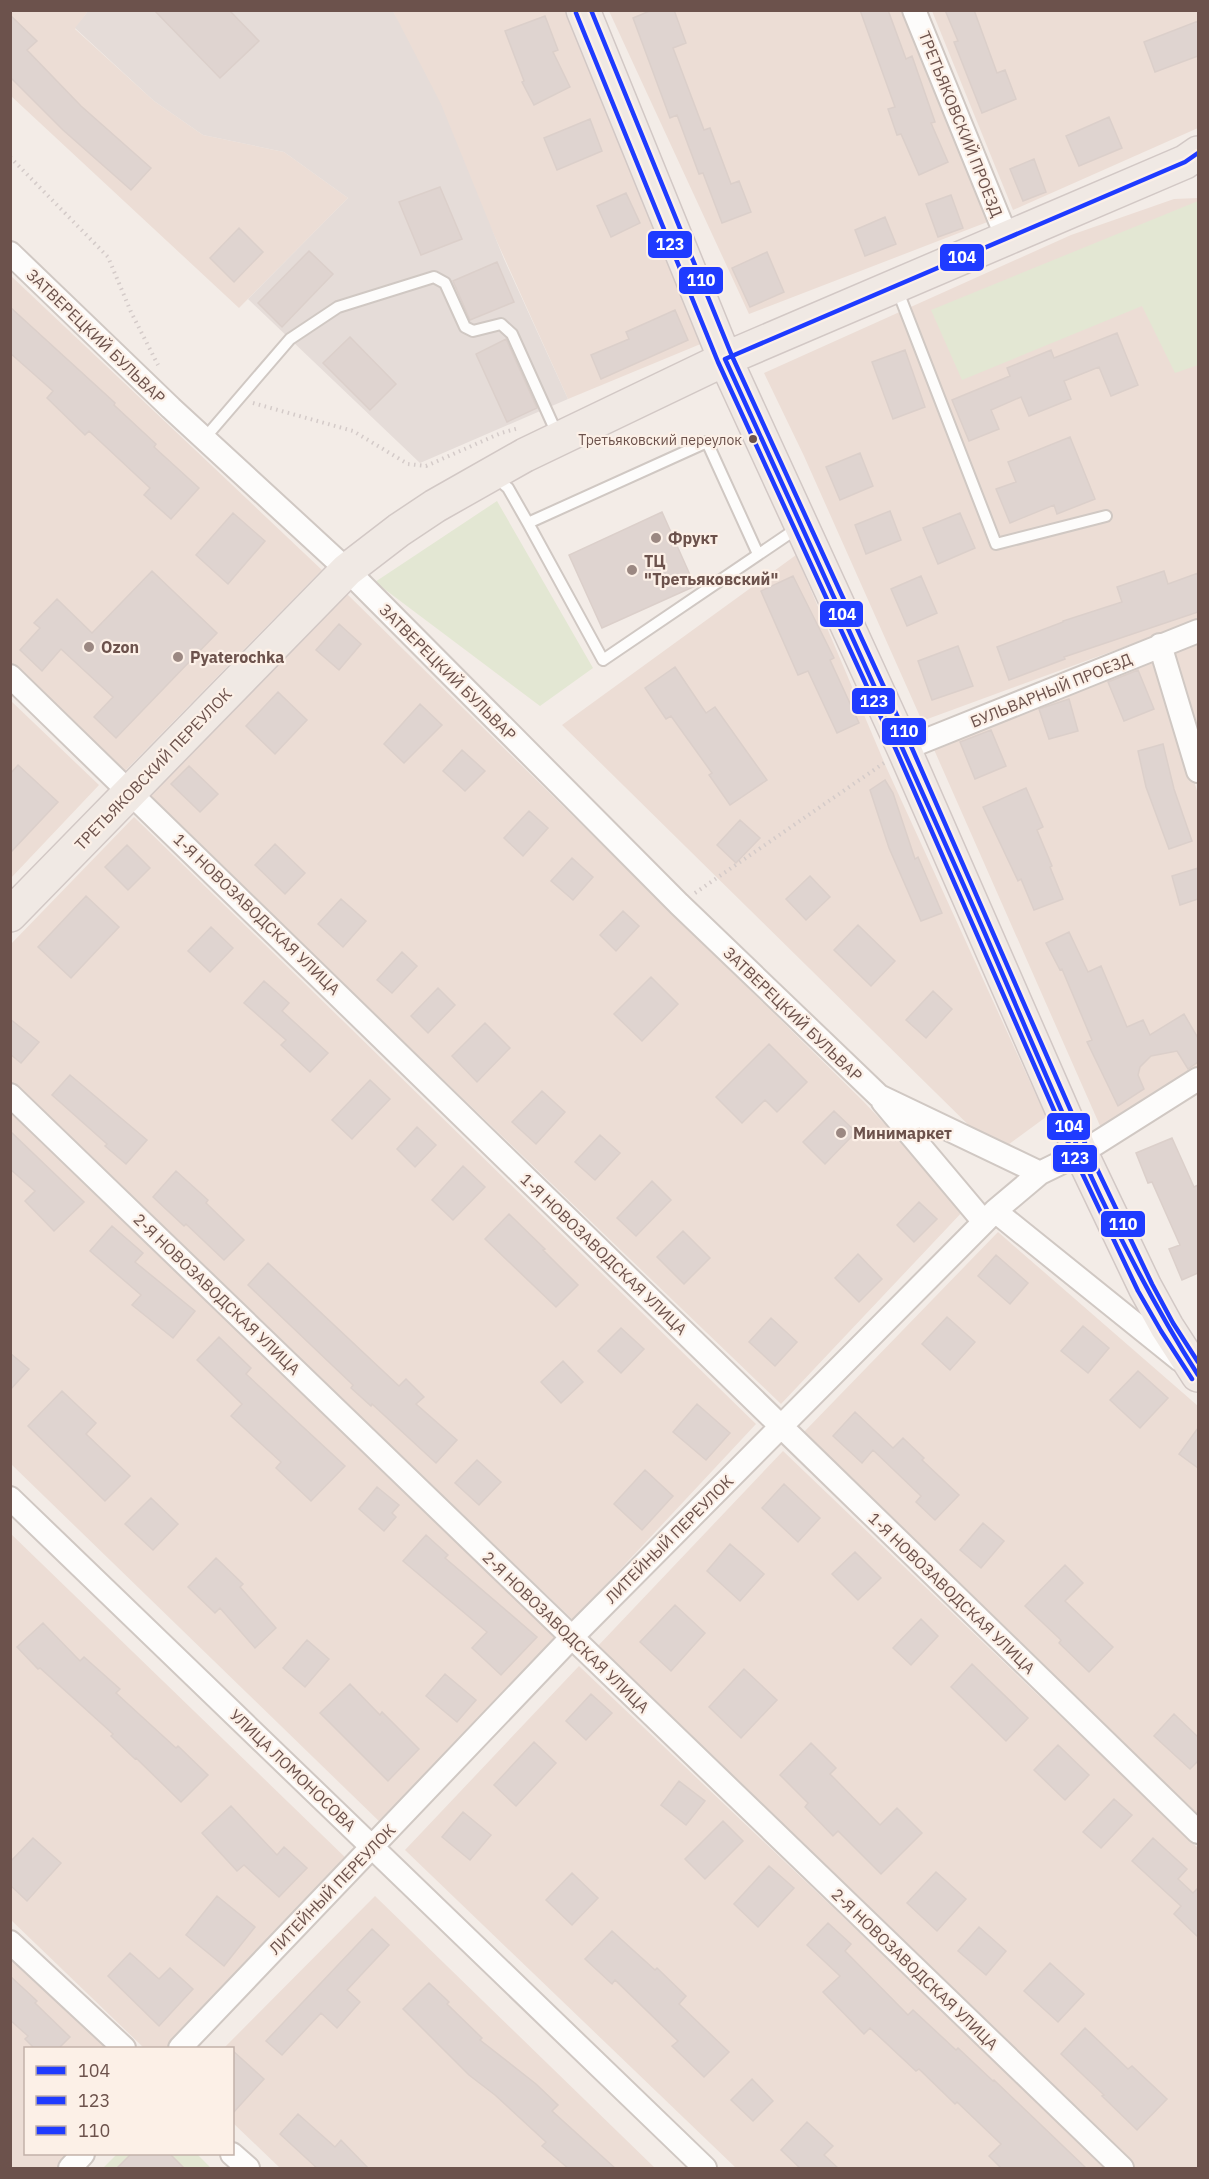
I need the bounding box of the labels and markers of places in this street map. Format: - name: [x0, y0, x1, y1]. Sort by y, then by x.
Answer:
- place label: Третьяковский переулок: [578, 431, 742, 449]
- marker: Третьяковский переулок: [747, 433, 759, 445]
- place label: Фрукт: [668, 528, 718, 548]
- marker: Фрукт: [649, 531, 663, 545]
- place label: ТЦ "Третьяковский": [644, 551, 778, 589]
- marker: ТЦ "Третьяковский": [625, 563, 639, 577]
- place label: Ozon: [101, 637, 139, 657]
- marker: Ozon: [82, 640, 96, 654]
- place label: Pyaterochka: [190, 647, 284, 667]
- marker: Pyaterochka: [171, 650, 185, 664]
- place label: Минимаркет: [853, 1123, 952, 1143]
- marker: Минимаркет: [834, 1126, 848, 1140]

